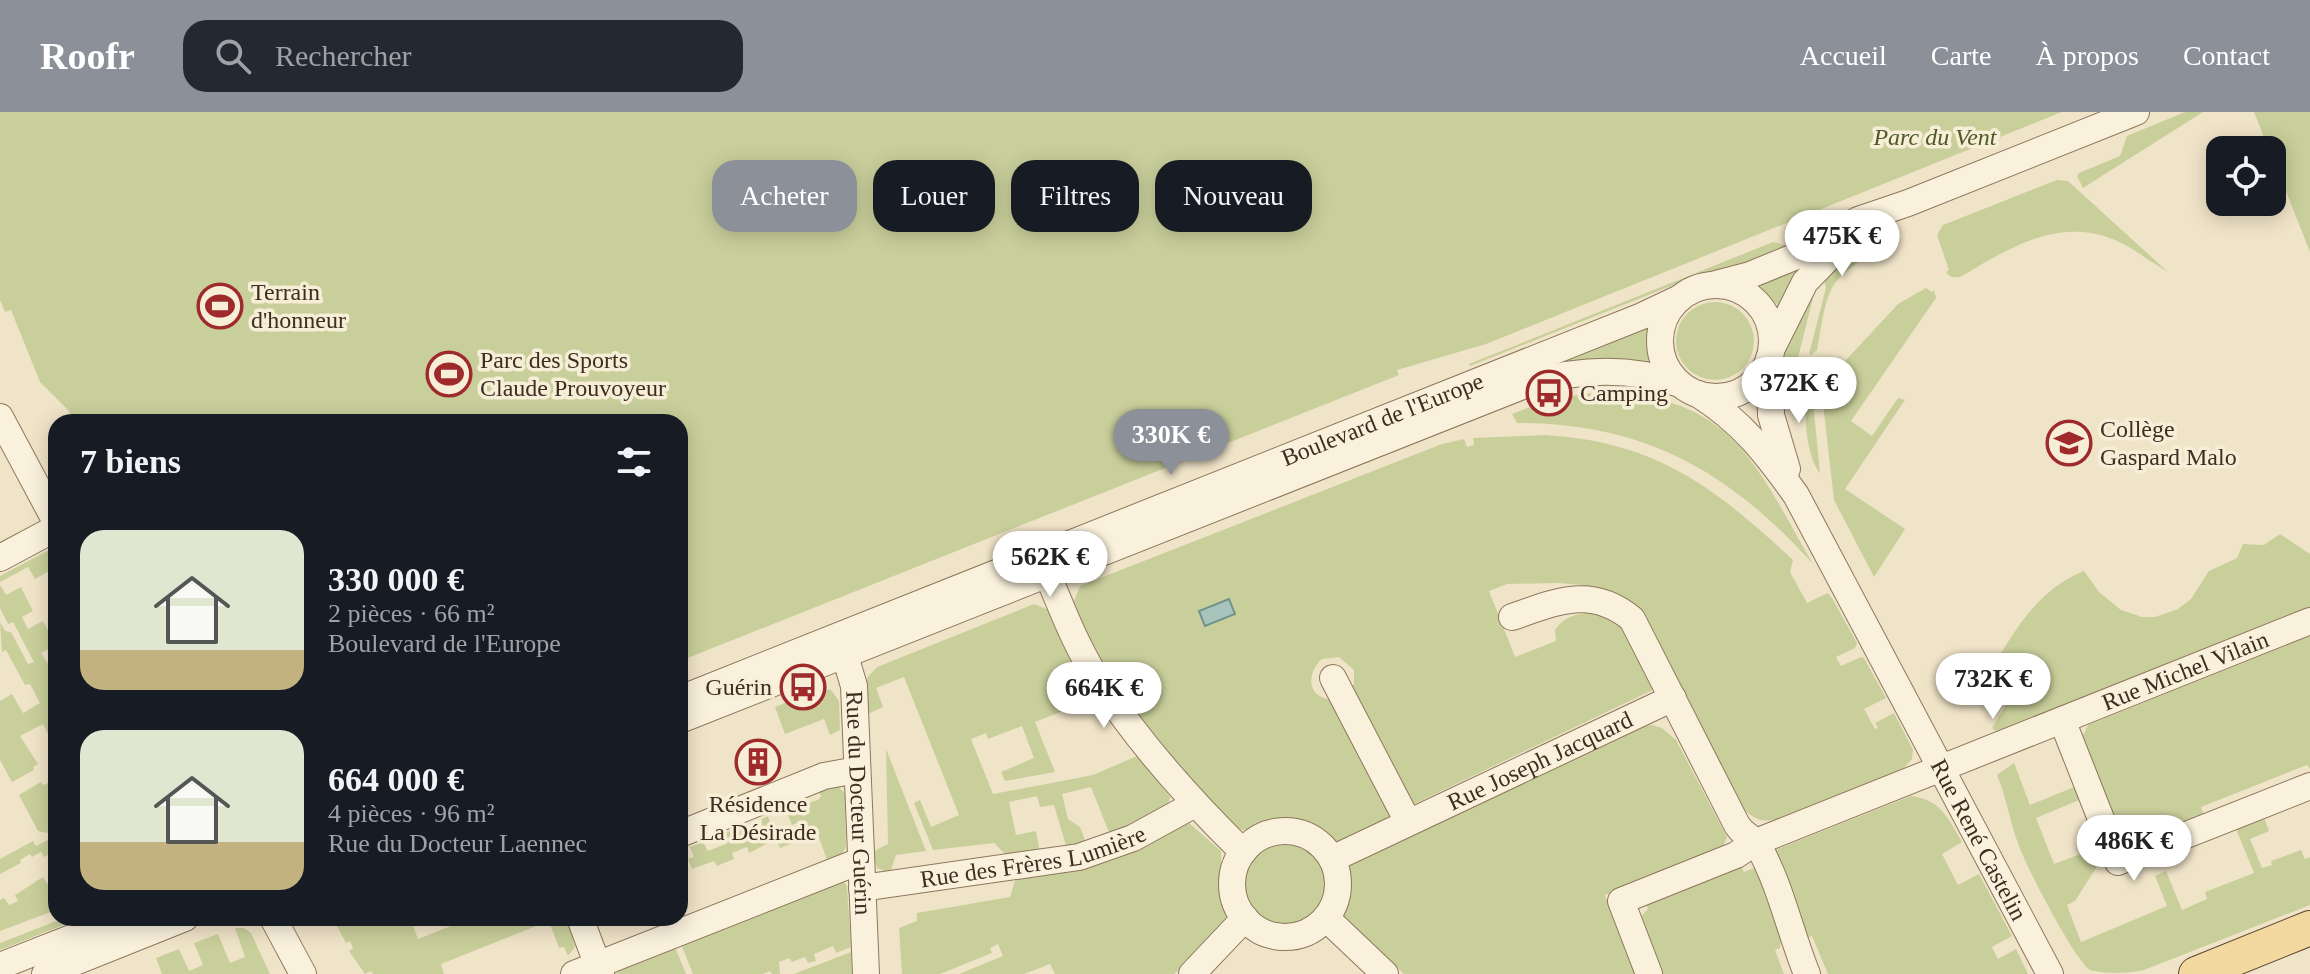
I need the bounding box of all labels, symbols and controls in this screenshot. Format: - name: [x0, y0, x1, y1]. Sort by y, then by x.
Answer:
- search box: [183, 20, 743, 92]
- icon: search: [211, 34, 255, 78]
- text: Roofr: [40, 35, 135, 77]
- text: Rechercher: [275, 39, 412, 72]
- text: Accueil: [1800, 40, 1887, 71]
- text: Carte: [1931, 40, 1991, 71]
- text: À propos: [2035, 40, 2139, 71]
- text: Contact: [2183, 40, 2270, 71]
- park label: Parc du Vent: [1872, 124, 1998, 150]
- map controls: [2206, 136, 2286, 216]
- button: locate: [2206, 136, 2286, 216]
- chip: Acheter: [712, 160, 857, 232]
- chip: Louer: [873, 160, 995, 232]
- chip: Filtres: [1011, 160, 1139, 232]
- chip: Nouveau: [1155, 160, 1312, 232]
- pin: 475K €: [1777, 210, 1907, 278]
- text: 475K €: [1803, 221, 1881, 250]
- place label: Terrain d'honneur: [251, 279, 346, 333]
- sports icon: Terrain d'honneur: [196, 282, 244, 330]
- place label: Parc des Sports Claude Prouvoyeur: [480, 347, 666, 401]
- sports icon: Parc des Sports Claude Prouvoyeur: [425, 350, 473, 398]
- pin: 372K €: [1734, 357, 1864, 425]
- street label: Boulevard de l'Europe: [1278, 368, 1487, 471]
- text: 372K €: [1760, 368, 1838, 397]
- bus stop icon: Camping: [1525, 369, 1573, 417]
- place label: Camping: [1580, 380, 1668, 406]
- pin: 330K €: [1106, 409, 1236, 477]
- place label: Collège Gaspard Malo: [2100, 416, 2237, 470]
- school or university icon: Collège Gaspard Malo: [2045, 419, 2093, 467]
- text: 330K €: [1132, 420, 1210, 449]
- icon: filters: [612, 440, 656, 484]
- text: 7 biens: [80, 443, 181, 480]
- pin: 562K €: [985, 531, 1115, 599]
- text: 562K €: [1011, 542, 1089, 571]
- text: 330 000 €: [328, 561, 464, 598]
- icon: home: [144, 562, 240, 658]
- text: 2 pièces · 66 m²: [328, 599, 495, 628]
- street label: Rue Michel Vilain: [2098, 626, 2272, 716]
- text: Boulevard de l'Europe: [328, 629, 561, 658]
- pin: 732K €: [1928, 653, 2058, 721]
- pin: 664K €: [1039, 662, 1169, 730]
- bus stop icon: Guérin: [779, 663, 827, 711]
- text: 732K €: [1954, 664, 2032, 693]
- text: 664K €: [1065, 673, 1143, 702]
- place label: Guérin: [705, 674, 772, 700]
- street label: Rue du Docteur Guérin: [841, 690, 877, 916]
- street label: Rue Joseph Jacquard: [1443, 706, 1637, 816]
- building icon: Résidence La Désirade: [734, 738, 782, 786]
- street label: Rue René Castelin: [1925, 755, 2032, 925]
- text: 664 000 €: [328, 761, 464, 798]
- icon: home: [144, 762, 240, 858]
- place label: Résidence La Désirade: [700, 791, 816, 845]
- text: 4 pièces · 96 m²: [328, 799, 495, 828]
- pin: 486K €: [2069, 815, 2199, 883]
- street label: Rue des Frères Lumière: [919, 821, 1150, 893]
- text: 486K €: [2095, 826, 2173, 855]
- text: Rue du Docteur Laennec: [328, 829, 587, 858]

